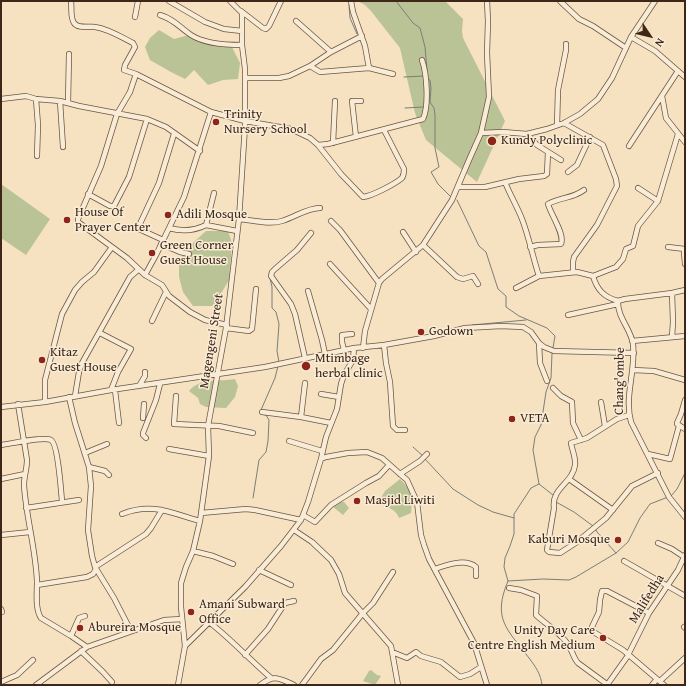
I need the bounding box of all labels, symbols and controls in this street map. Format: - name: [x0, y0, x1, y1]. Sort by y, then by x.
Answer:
- north arrow: [630, 16, 670, 56]
- text: N: [651, 35, 668, 50]
- place label: Trinity Nursery School: [224, 107, 307, 138]
- marker: Trinity Nursery School: [211, 117, 221, 127]
- place label: Kundy Polyclinic: [501, 133, 593, 149]
- marker: Kundy Polyclinic: [486, 135, 498, 147]
- place label: House Of Prayer Center: [75, 205, 150, 236]
- place label: Adili Mosque: [176, 207, 247, 223]
- marker: Adili Mosque: [163, 210, 173, 220]
- marker: House Of Prayer Center: [62, 215, 72, 225]
- place label: Green Corner Guest House: [160, 238, 233, 269]
- marker: Green Corner Guest House: [147, 248, 157, 258]
- street label: Magengeni Street: [197, 292, 227, 390]
- place label: Godown: [429, 324, 473, 340]
- marker: Godown: [416, 327, 426, 337]
- place label: Kitaz Guest House: [50, 345, 117, 376]
- street label: Chang'ombe: [612, 347, 628, 415]
- place label: Mtimbage herbal clinic: [315, 351, 383, 382]
- marker: Kitaz Guest House: [37, 355, 47, 365]
- marker: Mtimbage herbal clinic: [300, 360, 312, 372]
- place label: VETA: [520, 411, 549, 427]
- marker: VETA: [507, 414, 517, 424]
- place label: Masjid Liwiti: [365, 493, 435, 509]
- marker: Masjid Liwiti: [352, 496, 362, 506]
- place label: Kaburi Mosque: [528, 532, 610, 548]
- marker: Kaburi Mosque: [613, 535, 623, 545]
- street label: Malifedha: [626, 572, 668, 626]
- place label: Amani Subward Office: [199, 597, 285, 628]
- marker: Amani Subward Office: [186, 607, 196, 617]
- place label: Abureira Mosque: [88, 620, 181, 636]
- marker: Abureira Mosque: [75, 623, 85, 633]
- place label: Unity Day Care Centre English Medium: [468, 623, 595, 654]
- marker: Unity Day Care Centre English Medium: [598, 633, 608, 643]

